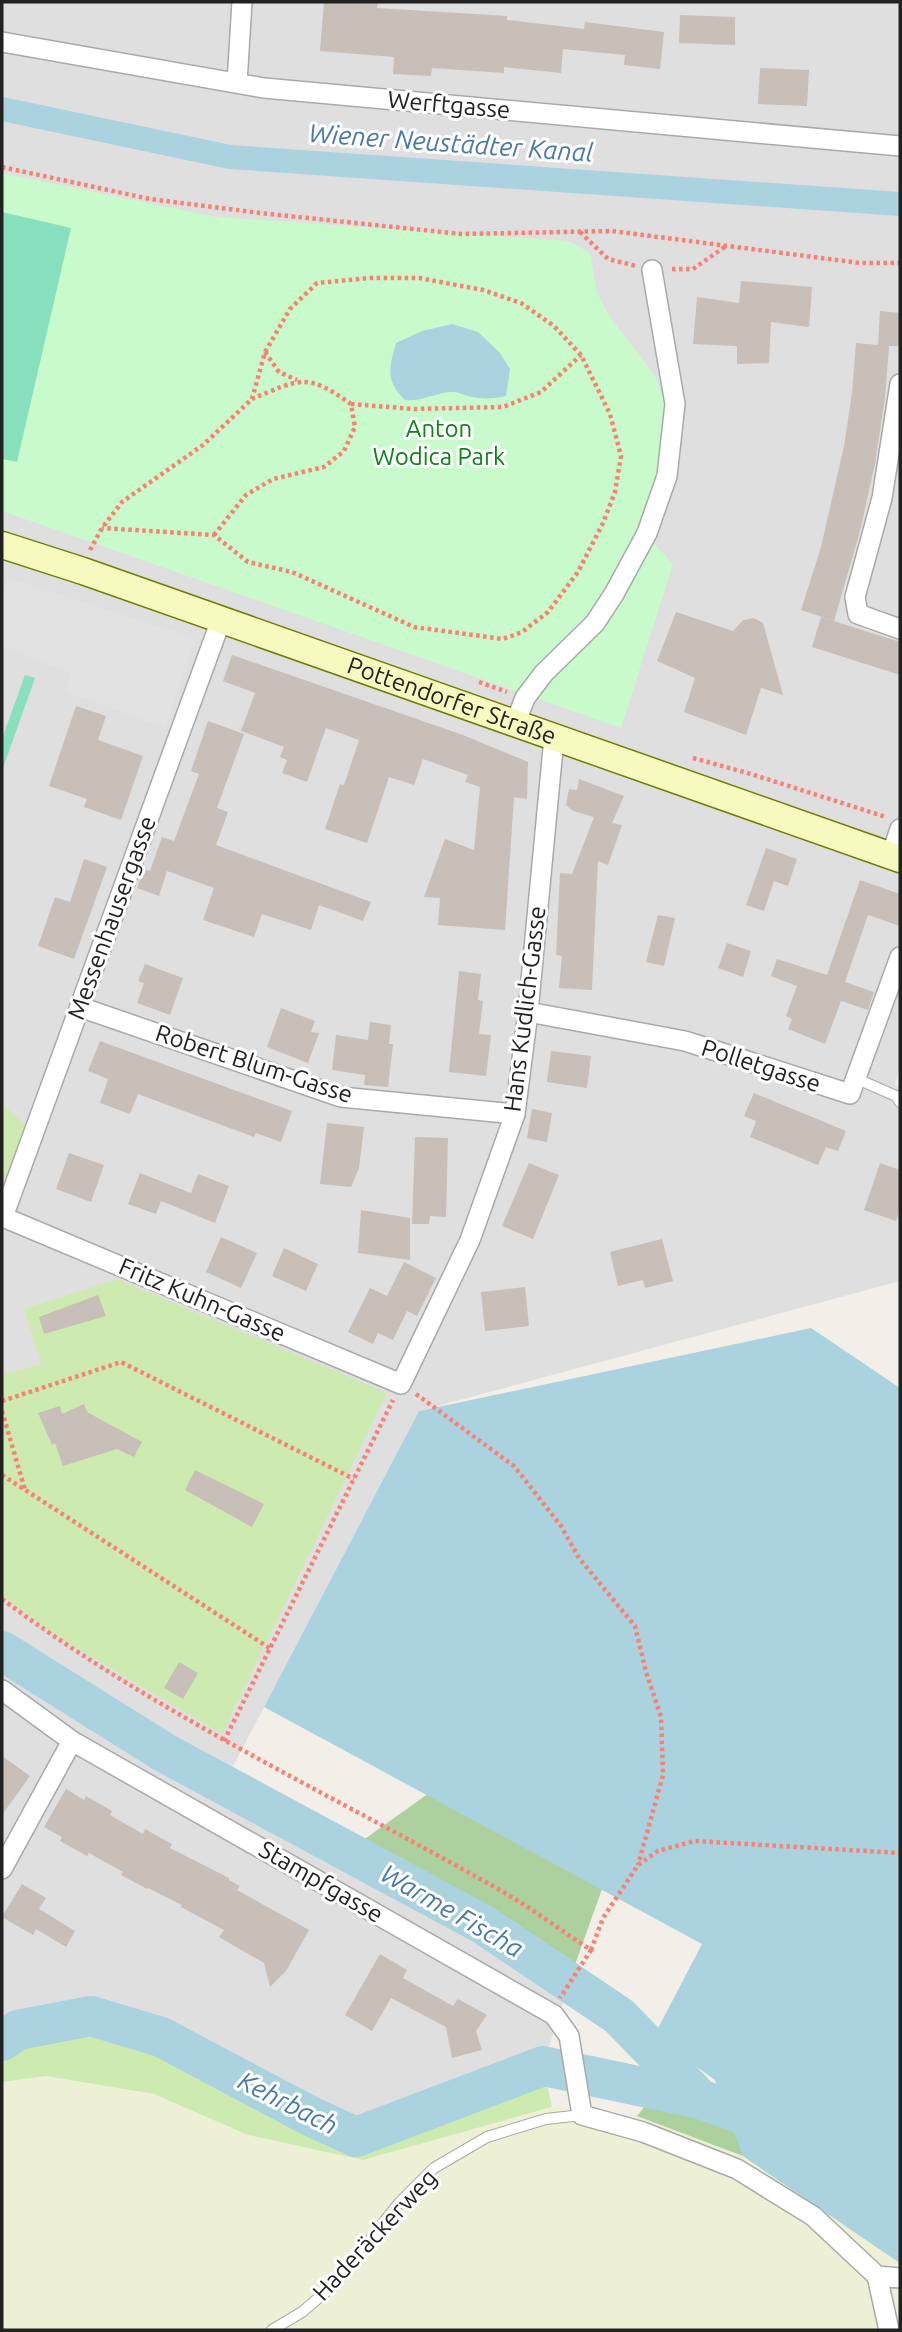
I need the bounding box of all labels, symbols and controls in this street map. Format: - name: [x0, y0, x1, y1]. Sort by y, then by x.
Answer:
- street label: Werftgasse: [387, 86, 511, 123]
- water label: Wiener Neustädter Kanal: [308, 118, 594, 167]
- park label: Anton Wodica Park: [373, 415, 505, 470]
- street label: Pottendorfer Straße: [344, 651, 560, 750]
- street label: Messenhausergasse: [62, 812, 161, 1023]
- street label: Hans Kudlich-Gasse: [498, 904, 551, 1113]
- street label: Robert Blum-Gasse: [152, 1019, 356, 1108]
- street label: Polletgasse: [698, 1034, 824, 1097]
- street label: Fritz Kuhn-Gasse: [115, 1252, 289, 1347]
- street label: Stampfgasse: [255, 1835, 388, 1928]
- water label: Warme Fischa: [376, 1858, 528, 1963]
- water label: Kehrbach: [234, 2065, 343, 2140]
- street label: Haderäckerweg: [307, 2164, 442, 2306]

